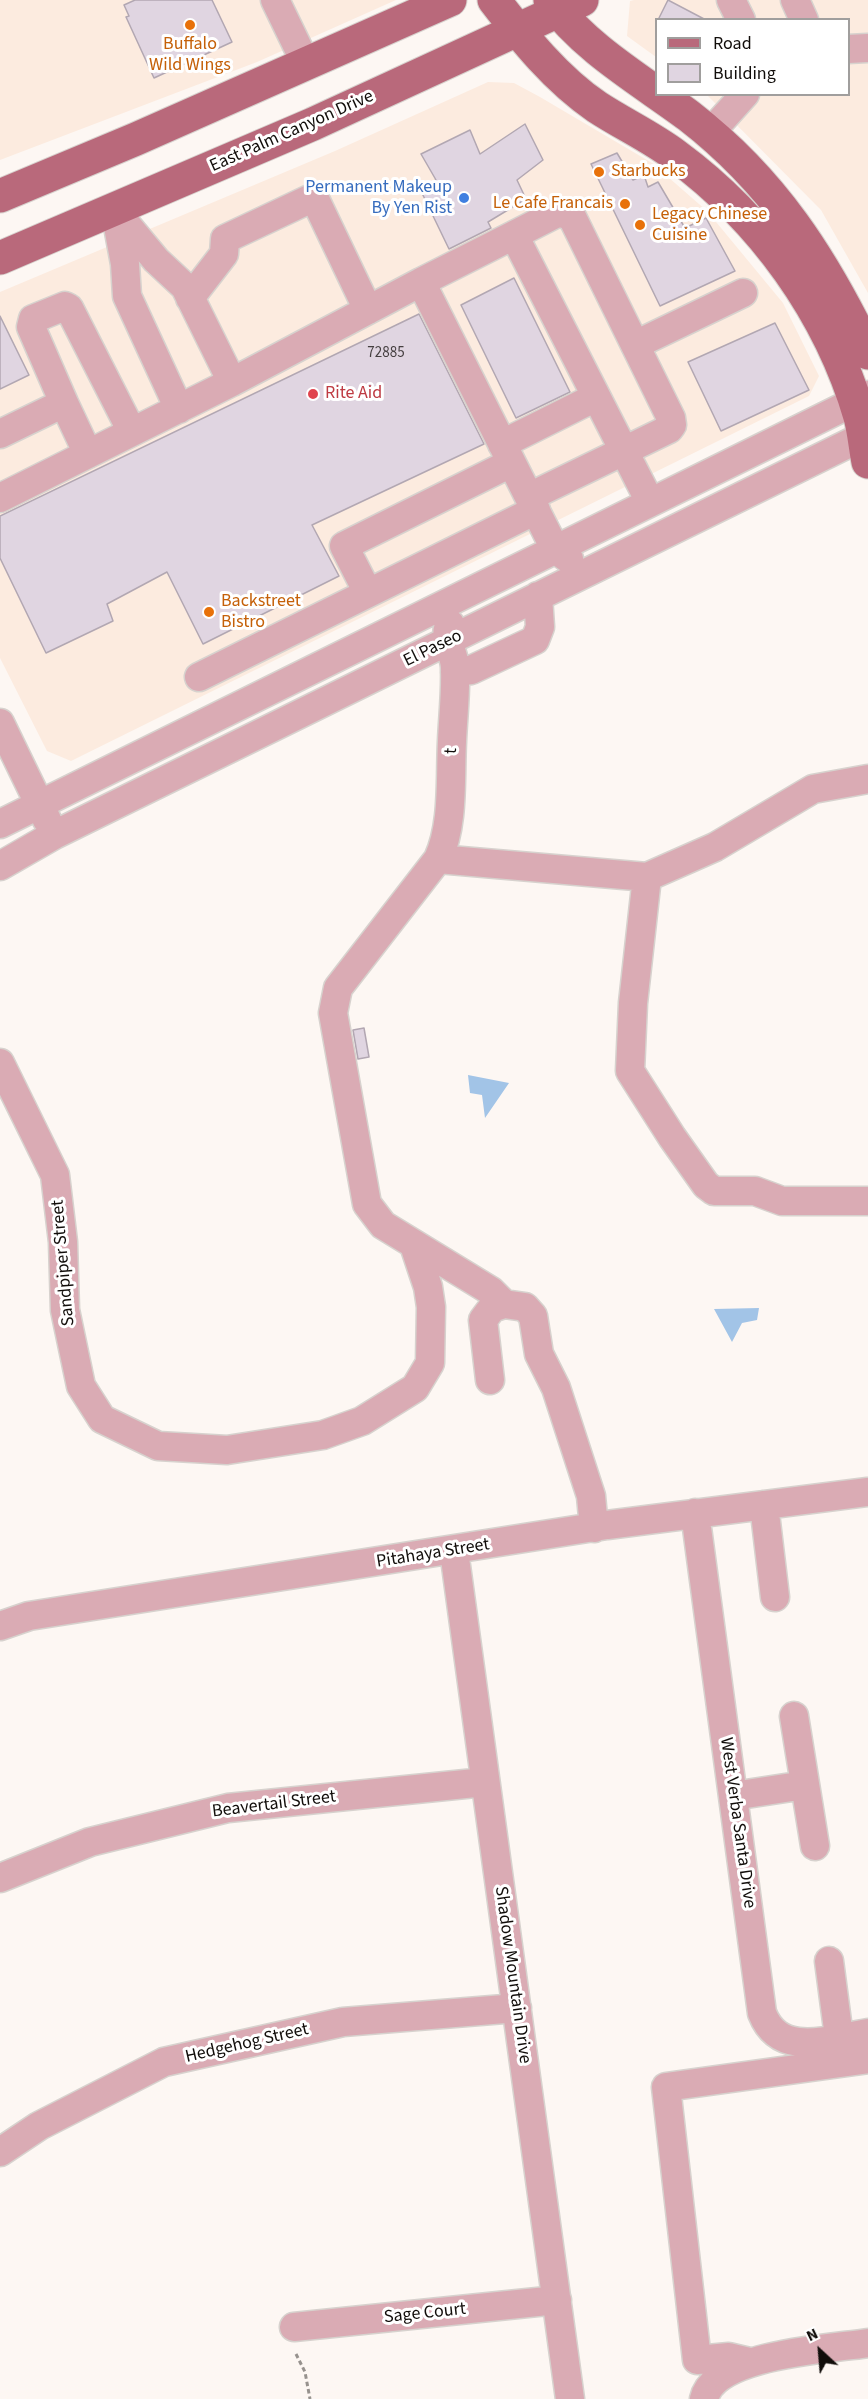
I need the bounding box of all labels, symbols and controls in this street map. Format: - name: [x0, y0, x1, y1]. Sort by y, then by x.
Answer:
- marker: Buffalo Wild Wings: [183, 18, 197, 32]
- legend: [655, 18, 850, 96]
- text: Road: [713, 31, 752, 56]
- place label: Buffalo Wild Wings: [149, 34, 231, 76]
- text: Building: [713, 61, 776, 86]
- street label: East Palm Canyon Drive: [207, 86, 377, 178]
- place label: Starbucks: [611, 161, 686, 183]
- marker: Starbucks: [592, 165, 606, 179]
- place label: Permanent Makeup By Yen Rist: [305, 177, 452, 219]
- marker: Permanent Makeup By Yen Rist: [457, 191, 471, 205]
- place label: Le Cafe Francais: [493, 193, 613, 215]
- marker: Le Cafe Francais: [618, 197, 632, 211]
- place label: Legacy Chinese Cuisine: [652, 204, 767, 246]
- marker: Legacy Chinese Cuisine: [633, 218, 647, 232]
- house number: 72885: [367, 345, 405, 363]
- place label: Rite Aid: [325, 383, 382, 405]
- marker: Rite Aid: [306, 387, 320, 401]
- place label: Backstreet Bistro: [221, 591, 301, 634]
- marker: Backstreet Bistro: [202, 605, 216, 619]
- street label: El Paseo: [400, 626, 466, 672]
- street label: t: [441, 747, 463, 755]
- street label: Sandpiper Street: [48, 1199, 80, 1327]
- street label: Pitahaya Street: [375, 1534, 491, 1574]
- street label: West Verba Santa Drive: [714, 1736, 760, 1910]
- street label: Beavertail Street: [211, 1787, 337, 1823]
- street label: Shadow Mountain Drive: [489, 1885, 535, 2065]
- street label: Hedgehog Street: [183, 2019, 311, 2069]
- street label: Sage Court: [383, 2299, 467, 2329]
- north arrow: [790, 2321, 850, 2381]
- text: N: [802, 2323, 822, 2347]

